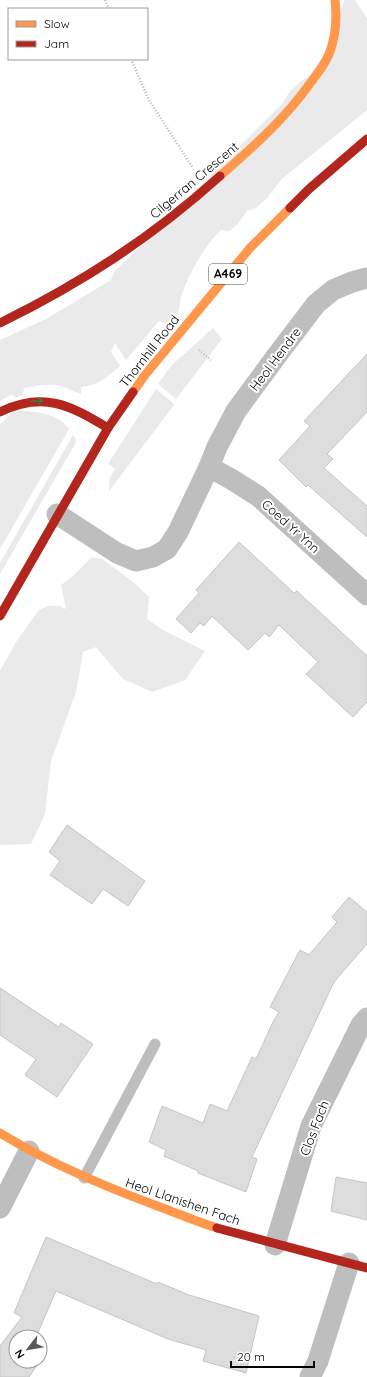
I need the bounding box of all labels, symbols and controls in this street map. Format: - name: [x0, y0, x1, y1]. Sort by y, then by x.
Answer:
- legend: [8, 8, 148, 60]
- text: Slow: [44, 16, 70, 31]
- text: Jam: [44, 36, 69, 51]
- street label: Cilgerran Crescent: [146, 138, 242, 222]
- road number: A469: [209, 264, 247, 284]
- street label: Thornhill Road: [116, 312, 182, 390]
- street label: Heol Hendre: [246, 324, 304, 394]
- one-way arrow: [30, 398, 43, 405]
- street label: Coed Yr Ynn: [259, 496, 323, 556]
- street label: Clos Fach: [296, 1098, 332, 1158]
- street label: Heol Llanishen Fach: [124, 1174, 242, 1228]
- north arrow: [8, 1329, 48, 1369]
- scale bar: [231, 1343, 314, 1369]
- text: N: [11, 1347, 28, 1361]
- text: 20 m: [237, 1349, 265, 1364]

